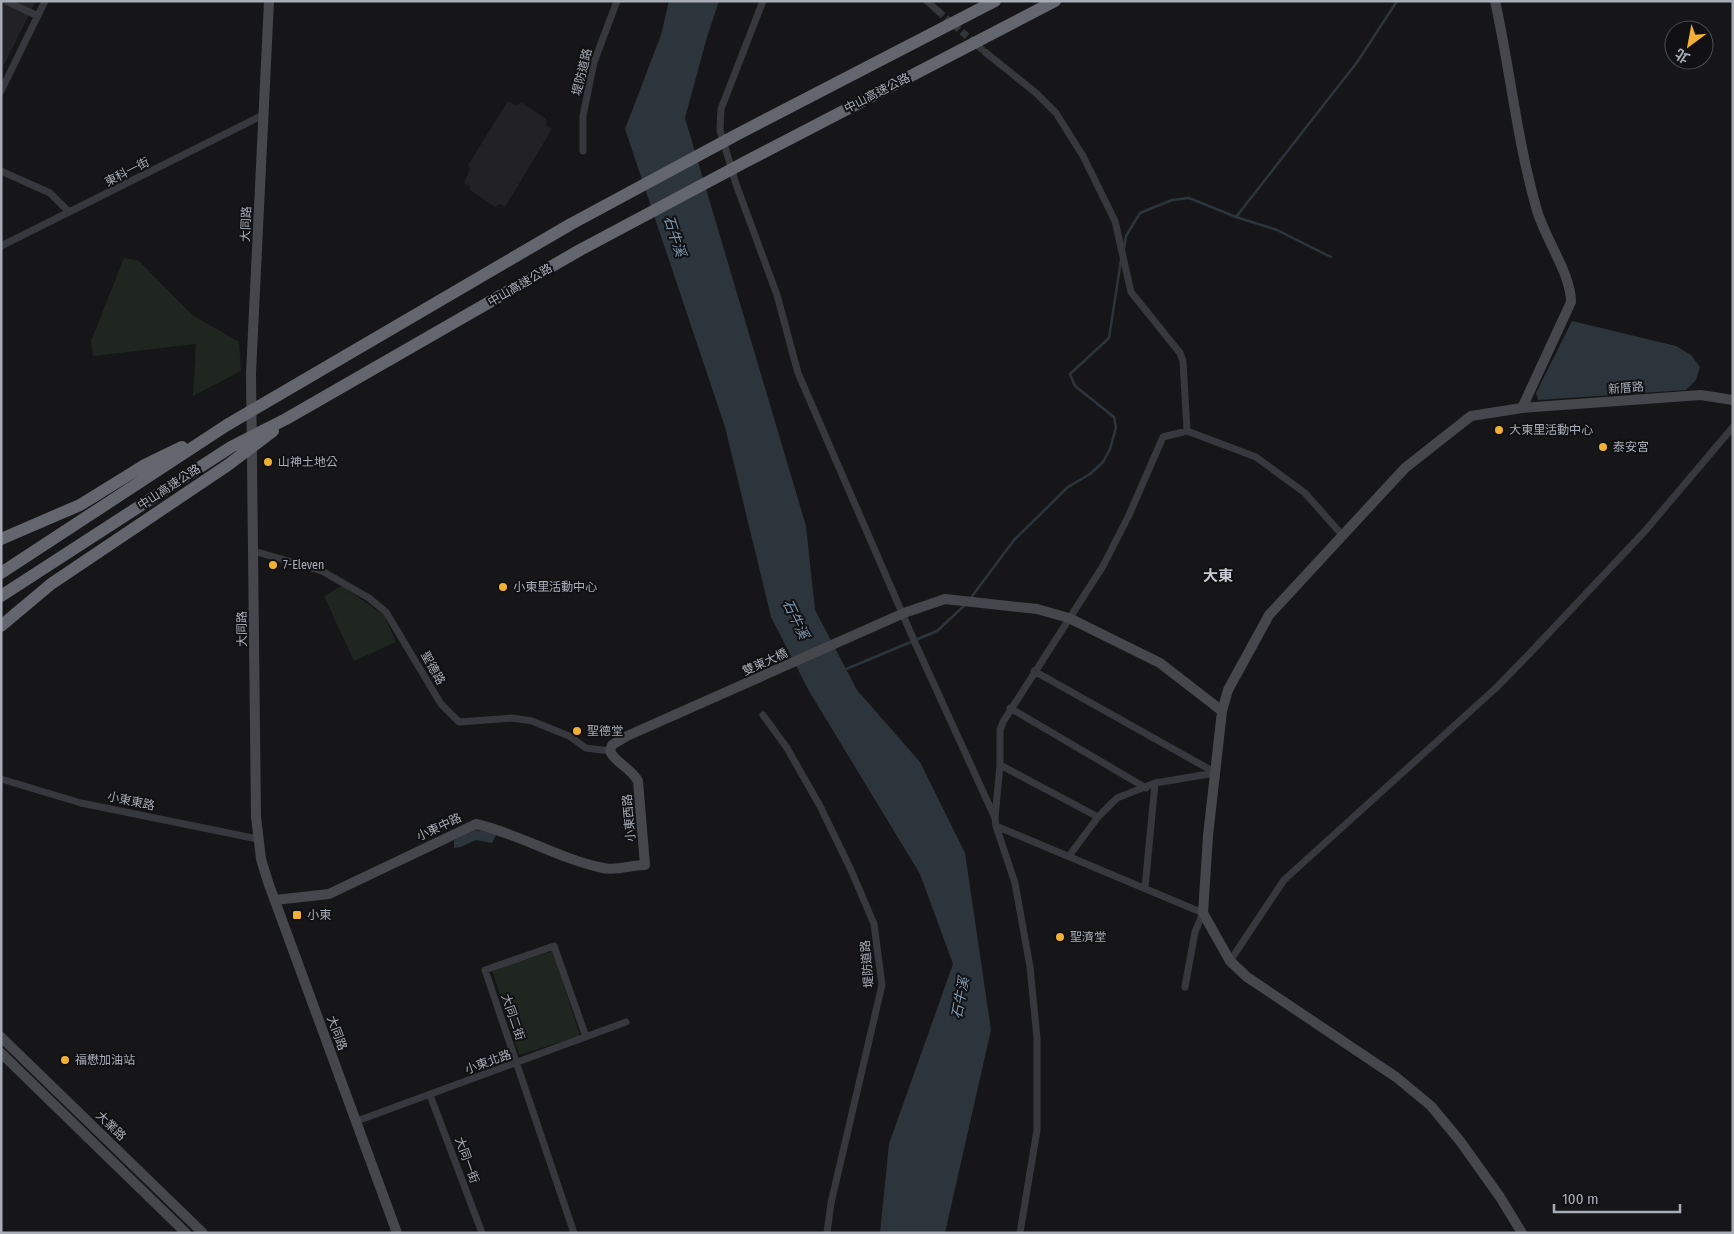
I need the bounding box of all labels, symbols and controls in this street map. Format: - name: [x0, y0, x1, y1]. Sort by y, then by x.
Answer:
- north arrow: [1664, 20, 1714, 70]
- text: 北: [1672, 45, 1693, 67]
- street label: 堤防道路: [569, 47, 595, 97]
- street label: 中山高速公路: [842, 70, 912, 116]
- street label: 東科一街: [102, 155, 152, 189]
- street label: 大同路: [238, 206, 254, 242]
- water label: 石牛溪: [660, 214, 690, 261]
- street label: 中山高速公路: [485, 261, 555, 309]
- street label: 新厝路: [1607, 379, 1645, 397]
- place label: 大東里活動中心: [1509, 423, 1593, 437]
- marker: 大東里活動中心: [1493, 424, 1505, 436]
- place label: 泰安宮: [1613, 440, 1649, 454]
- marker: 泰安宮: [1597, 441, 1609, 453]
- place label: 山神土地公: [278, 455, 338, 469]
- marker: 山神土地公: [262, 456, 274, 468]
- street label: 中山高速公路: [135, 462, 203, 512]
- place label: 7-Eleven: [283, 558, 324, 572]
- marker: 7-Eleven: [267, 559, 279, 571]
- district label: 大東: [1203, 567, 1233, 585]
- place label: 小東里活動中心: [513, 580, 597, 594]
- marker: 小東里活動中心: [497, 581, 509, 593]
- water label: 石牛溪: [779, 597, 813, 644]
- street label: 大同路: [235, 611, 249, 647]
- street label: 雙東大橋: [740, 646, 790, 678]
- street label: 聖德路: [418, 649, 448, 687]
- place label: 聖德堂: [587, 724, 623, 738]
- marker: 聖德堂: [571, 725, 583, 737]
- street label: 小東東路: [106, 789, 156, 813]
- street label: 小東西路: [620, 793, 638, 843]
- street label: 小東中路: [414, 811, 464, 843]
- place label: 小東: [307, 908, 331, 922]
- marker: 小東: [291, 909, 303, 921]
- place label: 聖濟堂: [1070, 930, 1106, 944]
- marker: 聖濟堂: [1054, 931, 1066, 943]
- street label: 堤防道路: [858, 939, 876, 989]
- water label: 石牛溪: [948, 974, 973, 1020]
- street label: 大同二街: [499, 992, 527, 1042]
- street label: 大同路: [324, 1014, 350, 1052]
- street label: 小東北路: [463, 1047, 513, 1077]
- place label: 福懋加油站: [75, 1053, 135, 1067]
- marker: 福懋加油站: [59, 1054, 71, 1066]
- street label: 大業路: [93, 1108, 129, 1144]
- street label: 大同一街: [452, 1135, 482, 1185]
- scale bar: [1554, 1182, 1680, 1214]
- text: 100 m: [1562, 1190, 1599, 1208]

